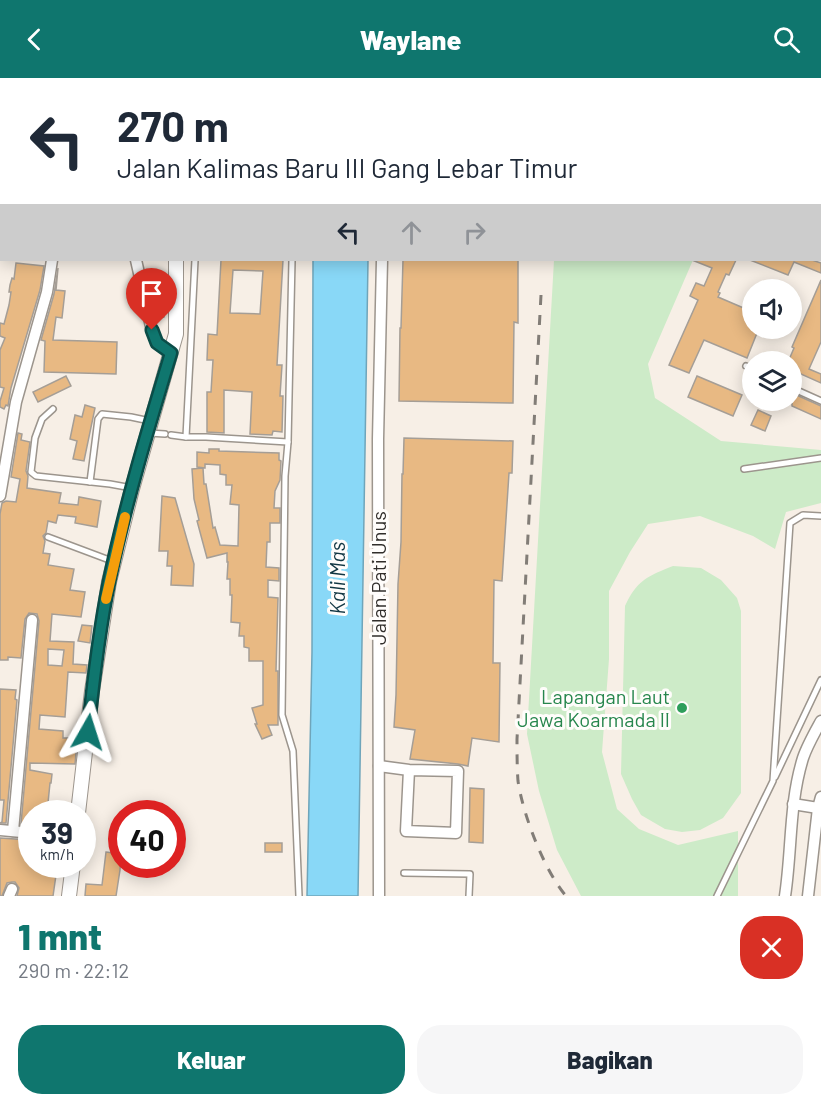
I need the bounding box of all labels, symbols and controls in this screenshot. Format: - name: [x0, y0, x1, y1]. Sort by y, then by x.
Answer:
- icon: back: [18, 23, 51, 56]
- text: Waylane: [360, 23, 461, 55]
- icon: search: [770, 23, 803, 56]
- text: 270 m: [117, 100, 229, 150]
- icon: left: [18, 102, 96, 180]
- text: Jalan Kalimas Baru III Gang Lebar Timur: [117, 151, 577, 183]
- icon: left: [332, 216, 365, 249]
- icon: ahead: [395, 216, 428, 249]
- icon: right: [458, 216, 491, 249]
- pin: [126, 268, 177, 330]
- icon: arrive: [135, 277, 168, 310]
- map controls: [742, 279, 802, 411]
- button: sound: [742, 279, 802, 339]
- button: layers: [742, 351, 802, 411]
- street label: Jalan Pati Unus: [366, 511, 390, 645]
- water label: Kali Mas: [324, 541, 349, 614]
- place label: Lapangan Laut Jawa Koarmada II: [517, 684, 670, 731]
- position arrow: [56, 700, 120, 764]
- marker: Lapangan Laut Jawa Koarmada II: [675, 701, 689, 715]
- speed limit sign: 40: [108, 800, 186, 878]
- text: 39: [41, 814, 73, 850]
- text: km/h: [40, 845, 74, 863]
- text: 1 mnt: [18, 914, 102, 957]
- button: close: [740, 916, 803, 979]
- text: 290 m · 22:12: [18, 958, 129, 982]
- button: Keluar: [18, 1025, 405, 1094]
- button: Bagikan: [417, 1025, 803, 1094]

